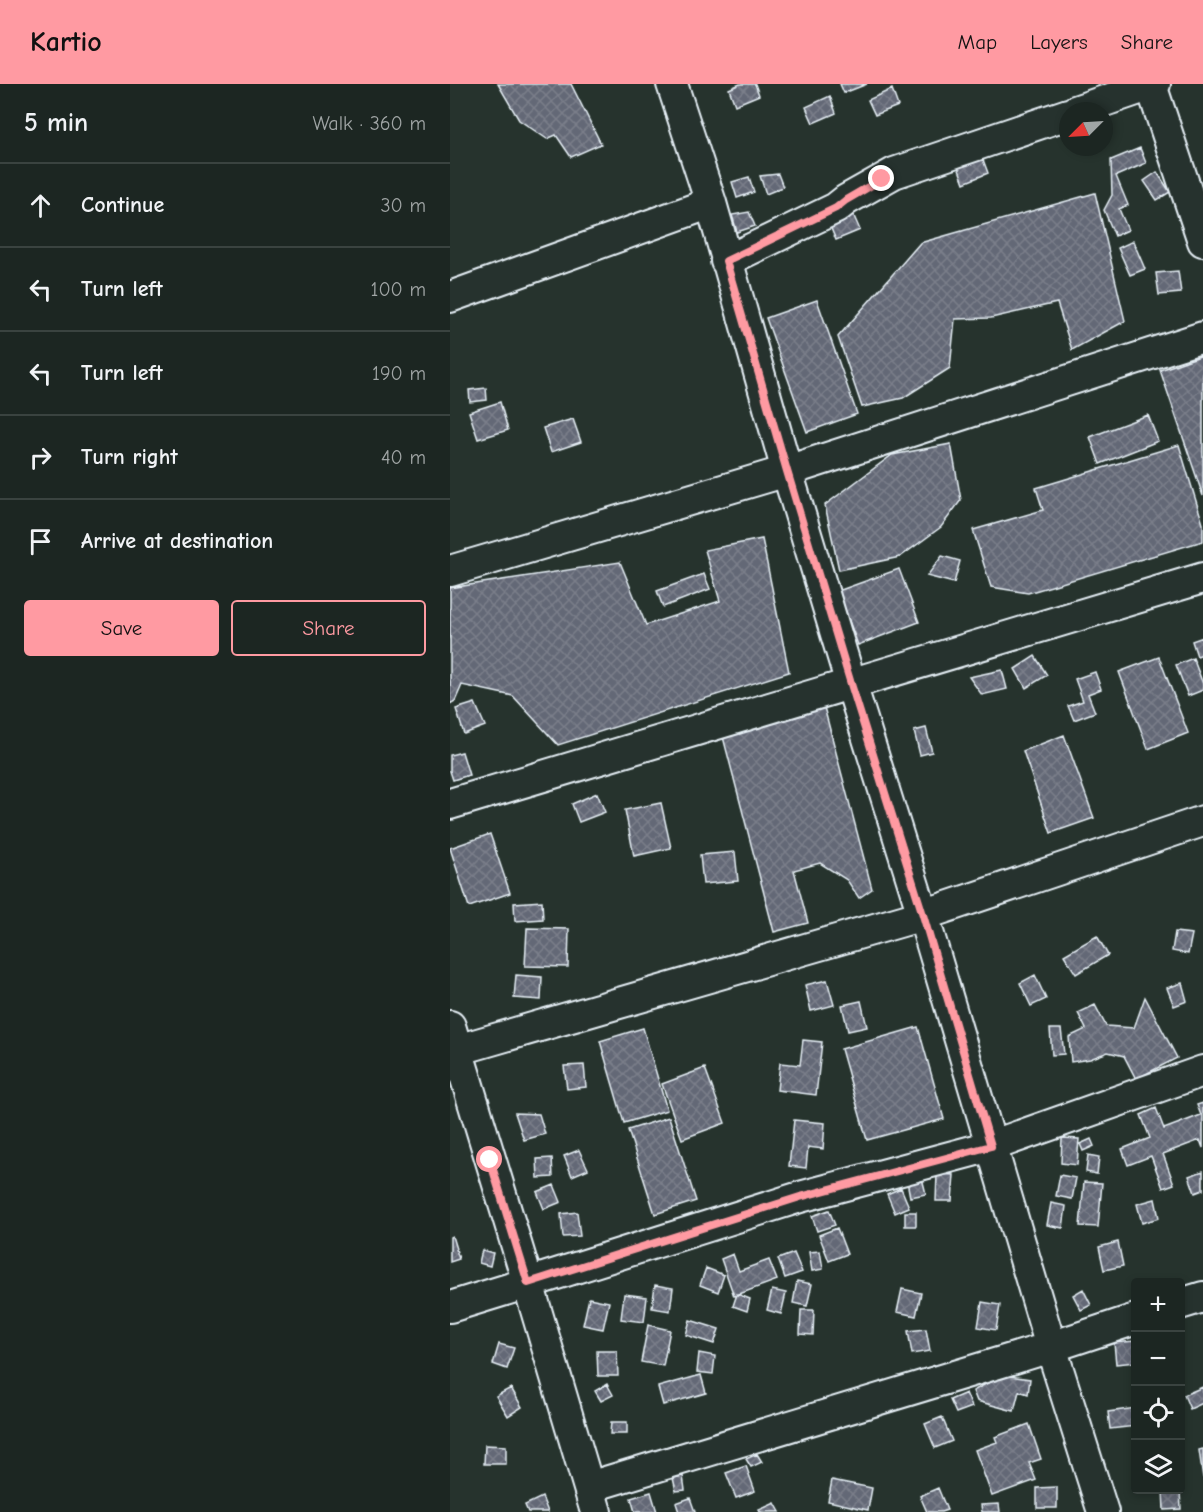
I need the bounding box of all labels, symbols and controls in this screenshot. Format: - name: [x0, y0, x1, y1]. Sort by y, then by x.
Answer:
- text: Kartio: [30, 26, 102, 58]
- text: Map: [958, 30, 997, 54]
- text: Layers: [1030, 30, 1088, 54]
- text: Share: [1121, 30, 1173, 54]
- north arrow: [1059, 102, 1113, 156]
- text: 5 min: [24, 108, 88, 138]
- text: Walk · 360 m: [312, 112, 426, 135]
- route end: [868, 165, 894, 191]
- icon: ahead: [24, 189, 57, 222]
- text: Continue: [81, 192, 164, 218]
- text: 30 m: [380, 194, 426, 217]
- icon: left: [24, 273, 57, 306]
- text: Turn left: [81, 276, 163, 302]
- text: 100 m: [371, 278, 426, 301]
- icon: left: [24, 357, 57, 390]
- text: Turn left: [81, 360, 163, 386]
- text: 190 m: [372, 362, 426, 385]
- icon: right: [24, 441, 57, 474]
- text: Turn right: [81, 444, 178, 470]
- text: 40 m: [381, 446, 426, 469]
- icon: arrive: [24, 525, 57, 558]
- text: Arrive at destination: [81, 528, 273, 554]
- button: Save: [24, 600, 219, 656]
- button: Share: [231, 600, 426, 656]
- route start: [476, 1146, 502, 1172]
- map controls: [1131, 1278, 1185, 1494]
- button: +: [1131, 1278, 1185, 1332]
- button: −: [1131, 1332, 1185, 1386]
- button: locate: [1131, 1386, 1185, 1440]
- button: layers: [1131, 1440, 1185, 1494]

